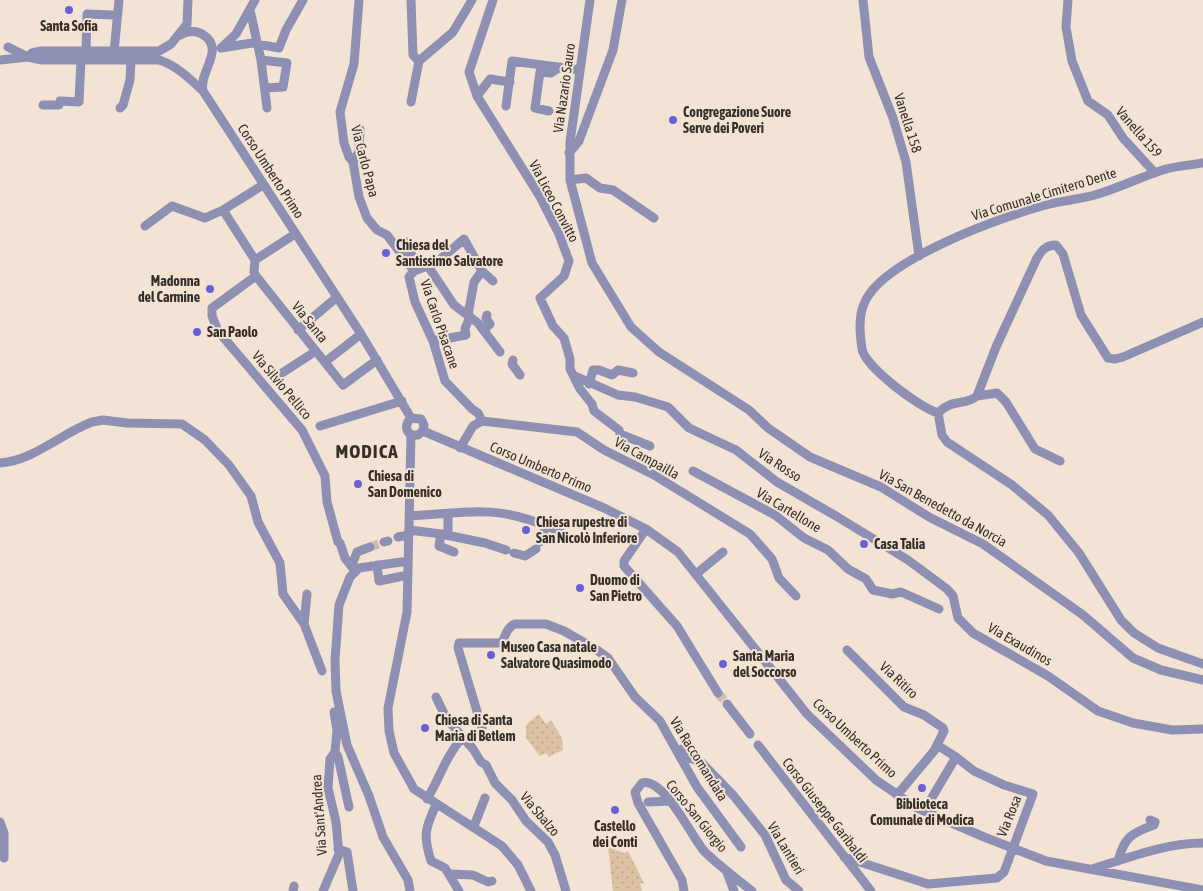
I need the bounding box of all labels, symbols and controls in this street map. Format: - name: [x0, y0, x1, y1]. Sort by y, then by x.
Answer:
- marker: Santa Sofia: [63, 4, 75, 16]
- place label: Santa Sofia: [40, 18, 98, 34]
- street label: Via Nazario Sauro: [550, 42, 578, 134]
- street label: Vanella 158: [891, 91, 925, 155]
- street label: Vanella 159: [1113, 103, 1165, 161]
- place label: Congregazione Suore Serve dei Poveri: [683, 104, 791, 136]
- marker: Congregazione Suore Serve dei Poveri: [667, 114, 679, 126]
- street label: Corso Umberto Primo: [235, 121, 307, 221]
- street label: Via Carlo Papa: [348, 123, 382, 199]
- street label: Via Liceo Convitto: [526, 157, 582, 245]
- street label: Via Comunale Cimitero Dente: [970, 164, 1118, 224]
- place label: Chiesa del Santissimo Salvatore: [396, 237, 503, 269]
- marker: Chiesa del Santissimo Salvatore: [380, 247, 392, 259]
- place label: Madonna del Carmine: [138, 273, 200, 305]
- street label: Via Carlo Pisacane: [417, 277, 463, 371]
- marker: Madonna del Carmine: [204, 283, 216, 295]
- street label: Via Santa: [289, 298, 331, 346]
- place label: San Paolo: [207, 324, 258, 340]
- marker: San Paolo: [191, 326, 203, 338]
- street label: Via Silvio Pellico: [249, 348, 315, 422]
- street label: Via Campailla: [612, 434, 682, 482]
- street label: Corso Umberto Primo: [488, 438, 594, 496]
- district label: MODICA: [335, 440, 399, 462]
- street label: Via Rosso: [755, 445, 805, 485]
- street label: Via San Benedetto da Norcia: [876, 466, 1010, 550]
- place label: Chiesa di San Domenico: [368, 468, 442, 500]
- marker: Chiesa di San Domenico: [352, 478, 364, 490]
- street label: Via Cartellone: [754, 484, 824, 536]
- place label: Chiesa rupestre di San Nicolò Inferiore: [536, 514, 637, 546]
- marker: Chiesa rupestre di San Nicolò Inferiore: [520, 524, 532, 536]
- place label: Casa Talia: [874, 536, 926, 552]
- marker: Casa Talia: [858, 538, 870, 550]
- place label: Duomo di San Pietro: [590, 572, 643, 604]
- marker: Duomo di San Pietro: [574, 582, 586, 594]
- street label: Via Exaudinos: [985, 619, 1055, 669]
- place label: Museo Casa natale Salvatore Quasimodo: [501, 639, 612, 671]
- place label: Santa Maria del Soccorso: [733, 648, 797, 680]
- marker: Museo Casa natale Salvatore Quasimodo: [485, 649, 497, 661]
- marker: Santa Maria del Soccorso: [717, 658, 729, 670]
- street label: Via Ritiro: [876, 658, 922, 702]
- street label: Corso Umberto Primo: [810, 695, 900, 781]
- place label: Chiesa di Santa Maria di Betlem: [435, 712, 515, 744]
- street label: Via Raccomandata: [667, 714, 731, 804]
- marker: Chiesa di Santa Maria di Betlem: [419, 722, 431, 734]
- street label: Corso Giuseppe Garibaldi: [779, 754, 871, 866]
- street label: Via Sant'Andrea: [308, 774, 330, 856]
- street label: Corso San Giorgio: [663, 777, 731, 855]
- marker: Biblioteca Comunale di Modica: [916, 782, 928, 794]
- street label: Via Sbalzo: [517, 789, 563, 839]
- street label: Via Rosa: [993, 793, 1025, 839]
- place label: Biblioteca Comunale di Modica: [870, 796, 975, 828]
- marker: Castello dei Conti: [609, 804, 621, 816]
- place label: Castello dei Conti: [592, 818, 638, 850]
- street label: Via Lantieri: [764, 819, 808, 877]

